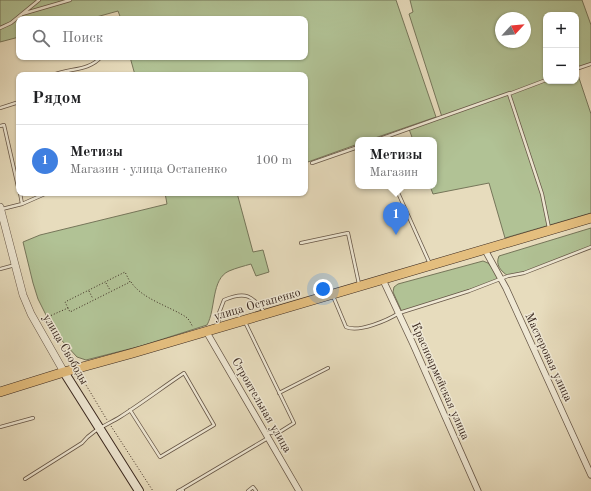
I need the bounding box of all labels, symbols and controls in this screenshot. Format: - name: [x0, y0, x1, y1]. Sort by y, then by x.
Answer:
- north arrow: [495, 12, 531, 48]
- map controls: [543, 12, 579, 84]
- button: +: [543, 12, 579, 48]
- search box: [16, 16, 308, 60]
- icon: search: [30, 27, 52, 49]
- text: Поиск: [62, 31, 103, 46]
- button: −: [543, 48, 579, 84]
- text: Рядом: [32, 90, 81, 107]
- popup: [355, 137, 437, 189]
- text: Метизы: [70, 145, 123, 160]
- text: Метизы: [369, 148, 423, 163]
- text: 1: [41, 154, 49, 167]
- text: 100 m: [255, 154, 292, 167]
- text: Магазин · улица Остапенко: [70, 163, 227, 176]
- text: Магазин: [369, 166, 418, 179]
- pin: 1: [383, 202, 409, 235]
- your location: [313, 279, 333, 299]
- street label: улица Остапенко: [212, 287, 302, 323]
- street label: Мастеровая улица: [522, 311, 574, 404]
- street label: улица Свободы: [40, 312, 90, 387]
- street label: Красноармейская улица: [409, 321, 471, 442]
- street label: Строительная улица: [229, 356, 293, 455]

